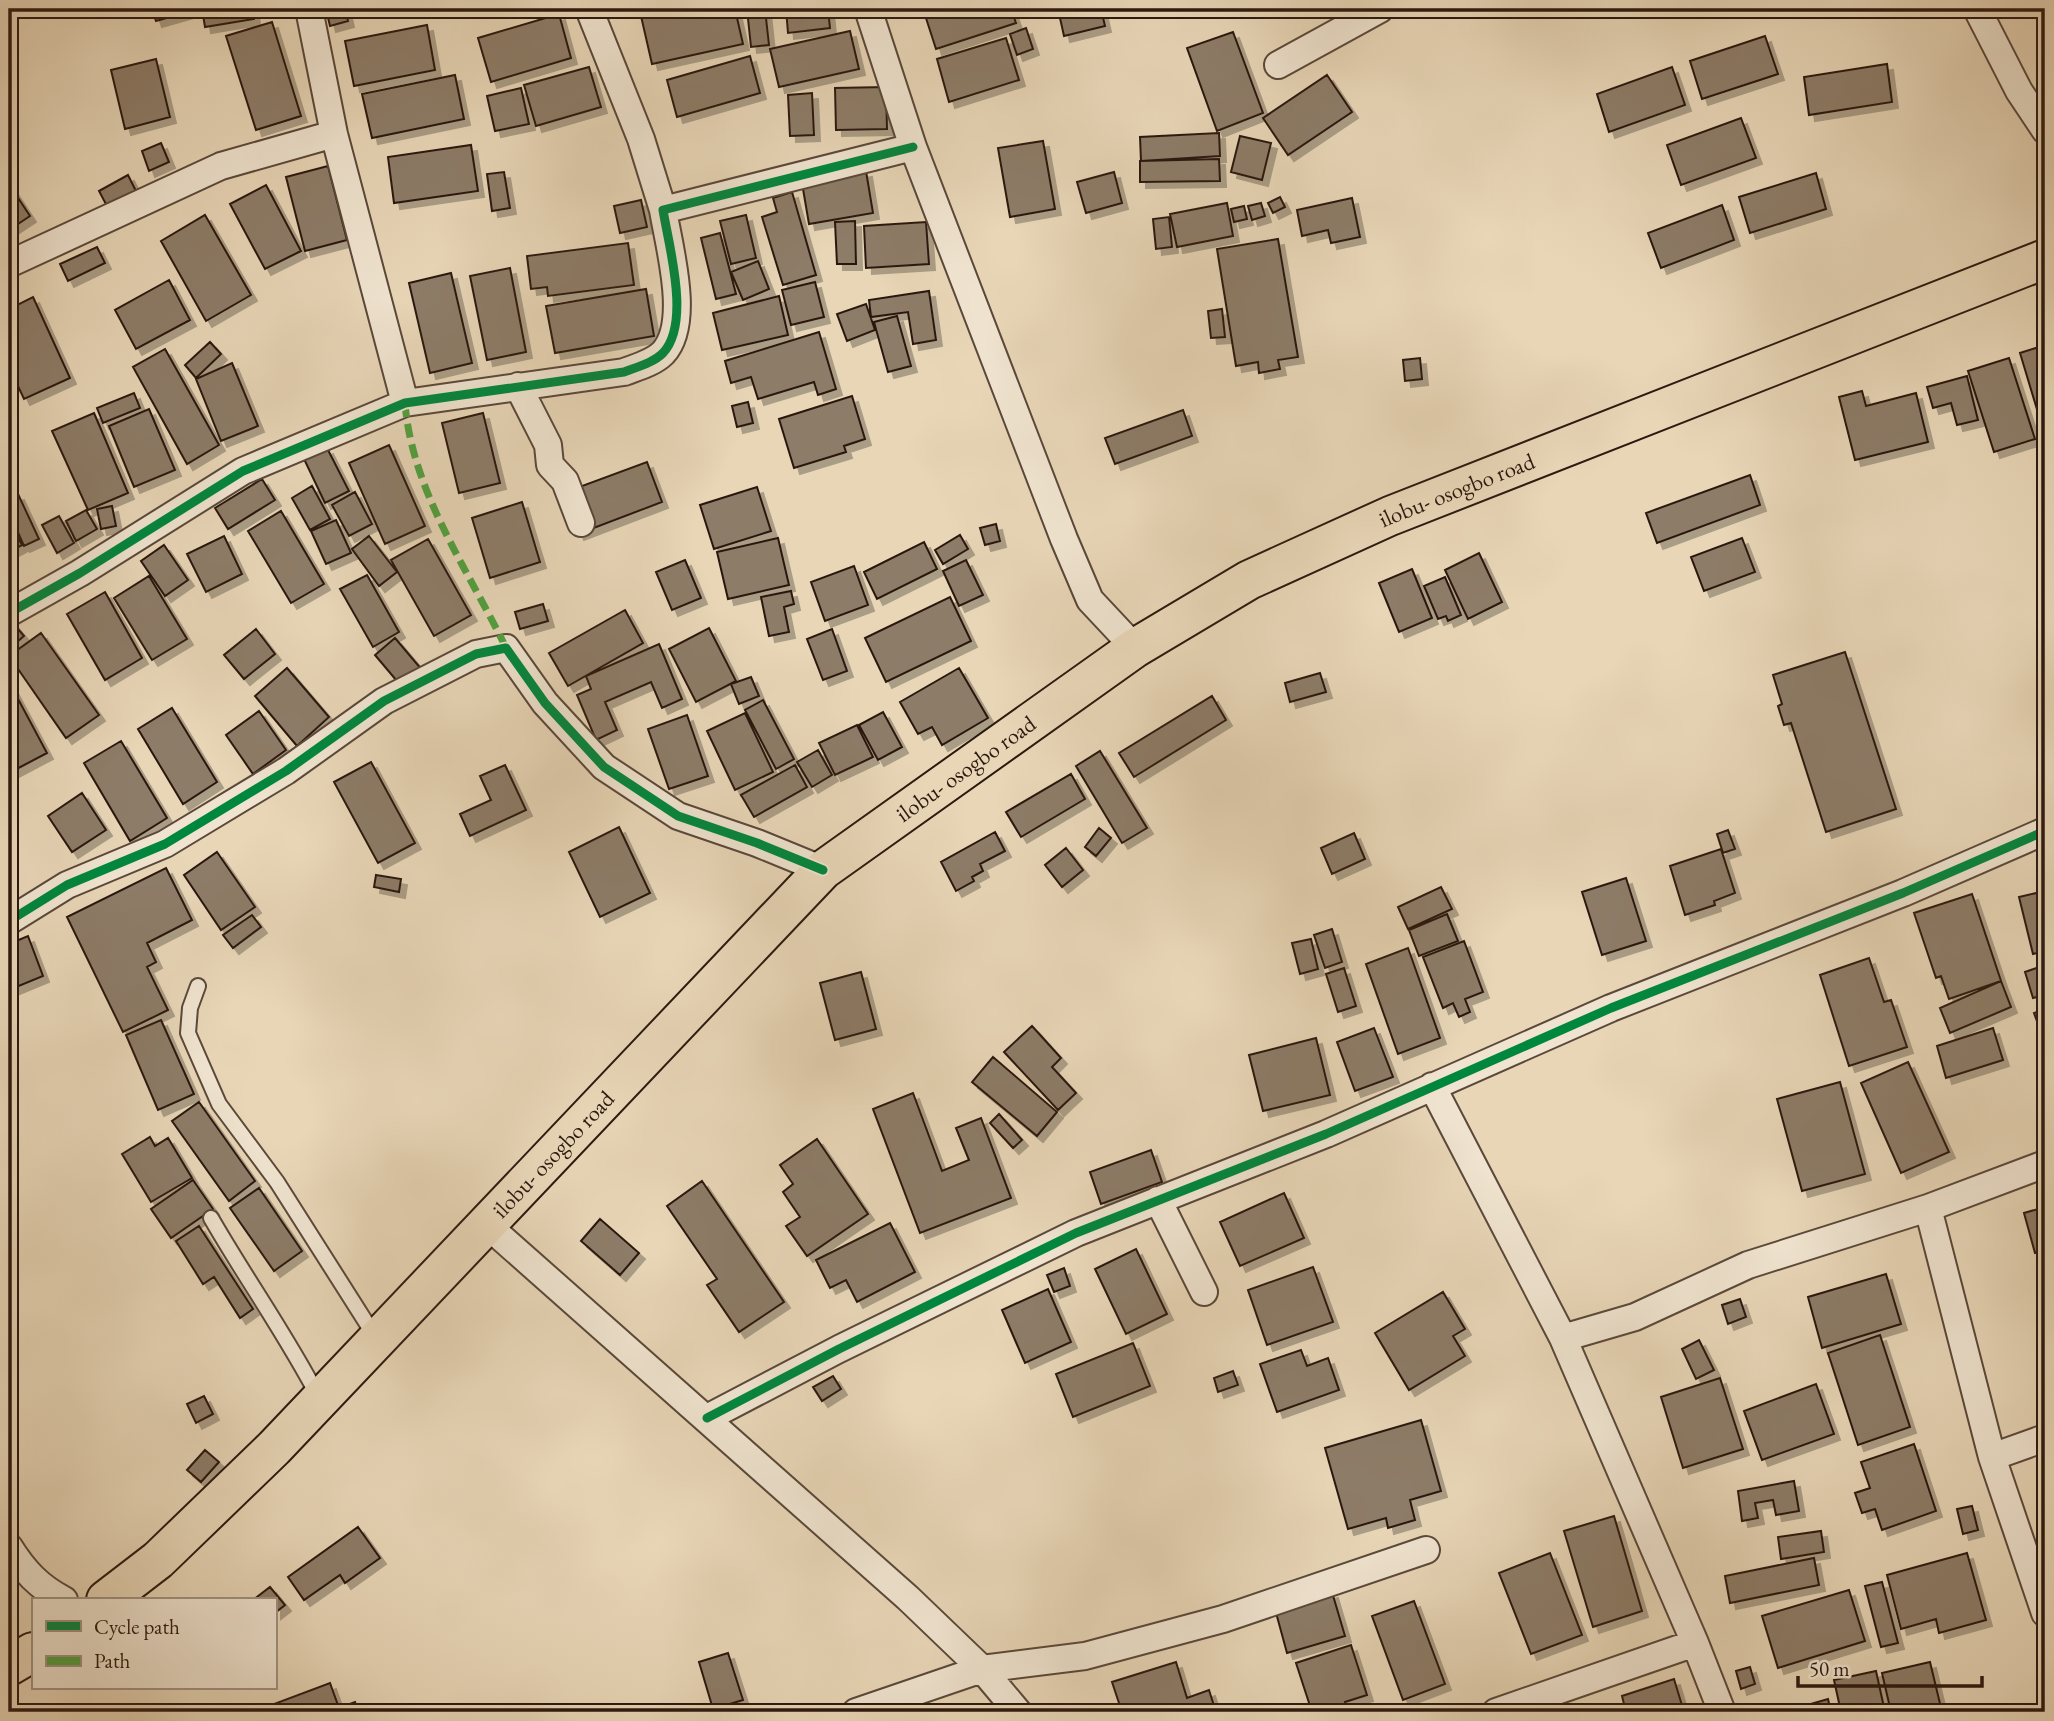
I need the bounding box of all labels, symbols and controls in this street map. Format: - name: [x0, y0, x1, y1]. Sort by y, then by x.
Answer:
- street label: ilobu- osogbo road: [1374, 446, 1539, 534]
- street label: ilobu- osogbo road: [890, 708, 1042, 829]
- street label: ilobu- osogbo road: [485, 1084, 621, 1224]
- legend: [32, 1598, 276, 1690]
- text: Cycle path: [94, 1613, 180, 1640]
- scale bar: [1798, 1644, 1982, 1688]
- text: Path: [94, 1647, 131, 1674]
- text: 50 m: [1809, 1655, 1850, 1682]

